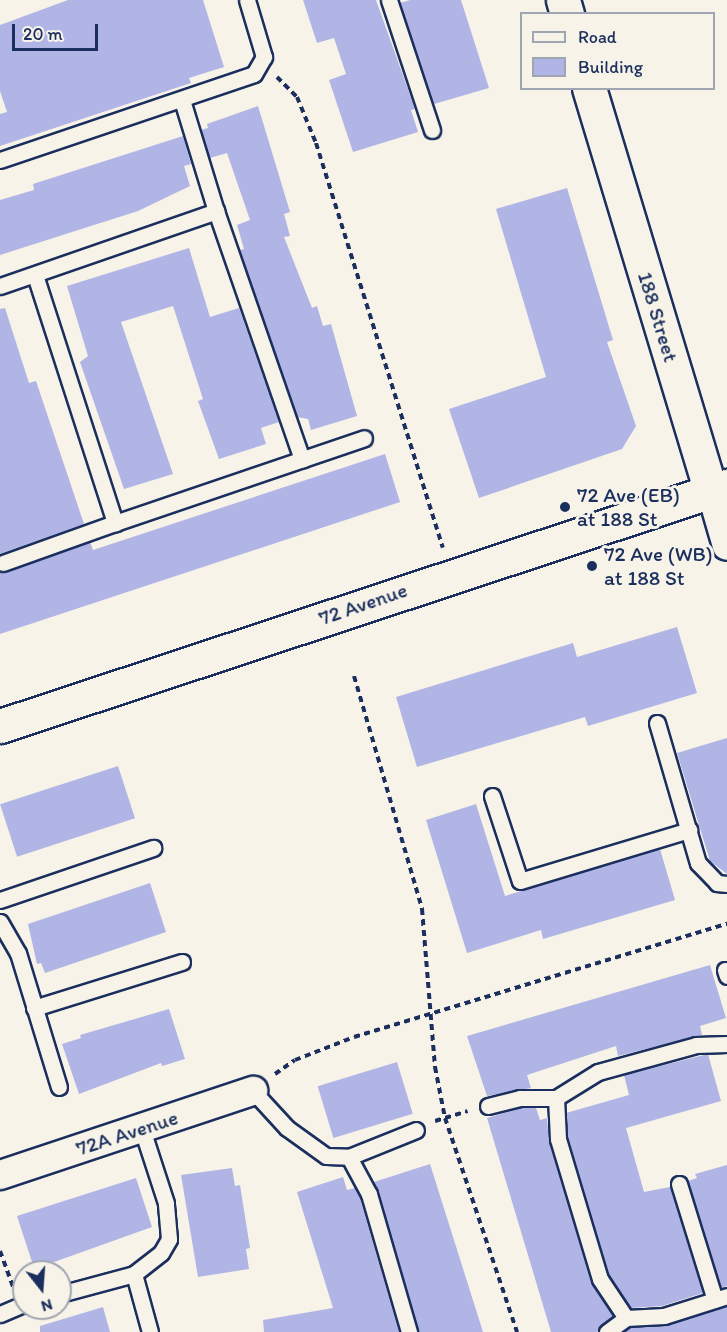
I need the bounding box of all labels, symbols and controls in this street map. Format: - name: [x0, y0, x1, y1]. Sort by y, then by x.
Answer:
- scale bar: [15, 12, 100, 50]
- legend: [520, 12, 715, 90]
- text: 20 m: [23, 23, 63, 45]
- text: Road: [578, 26, 617, 48]
- text: Building: [578, 56, 643, 78]
- street label: 188 Street: [632, 269, 684, 365]
- place label: 72 Ave (EB) at 188 St: [577, 482, 680, 532]
- marker: 72 Ave (EB) at 188 St: [558, 500, 572, 514]
- place label: 72 Ave (WB) at 188 St: [604, 541, 713, 591]
- marker: 72 Ave (WB) at 188 St: [585, 559, 599, 573]
- street label: 72 Avenue: [315, 577, 411, 631]
- street label: 72A Avenue: [73, 1105, 181, 1161]
- north arrow: [12, 1260, 72, 1320]
- text: N: [39, 1295, 55, 1316]

